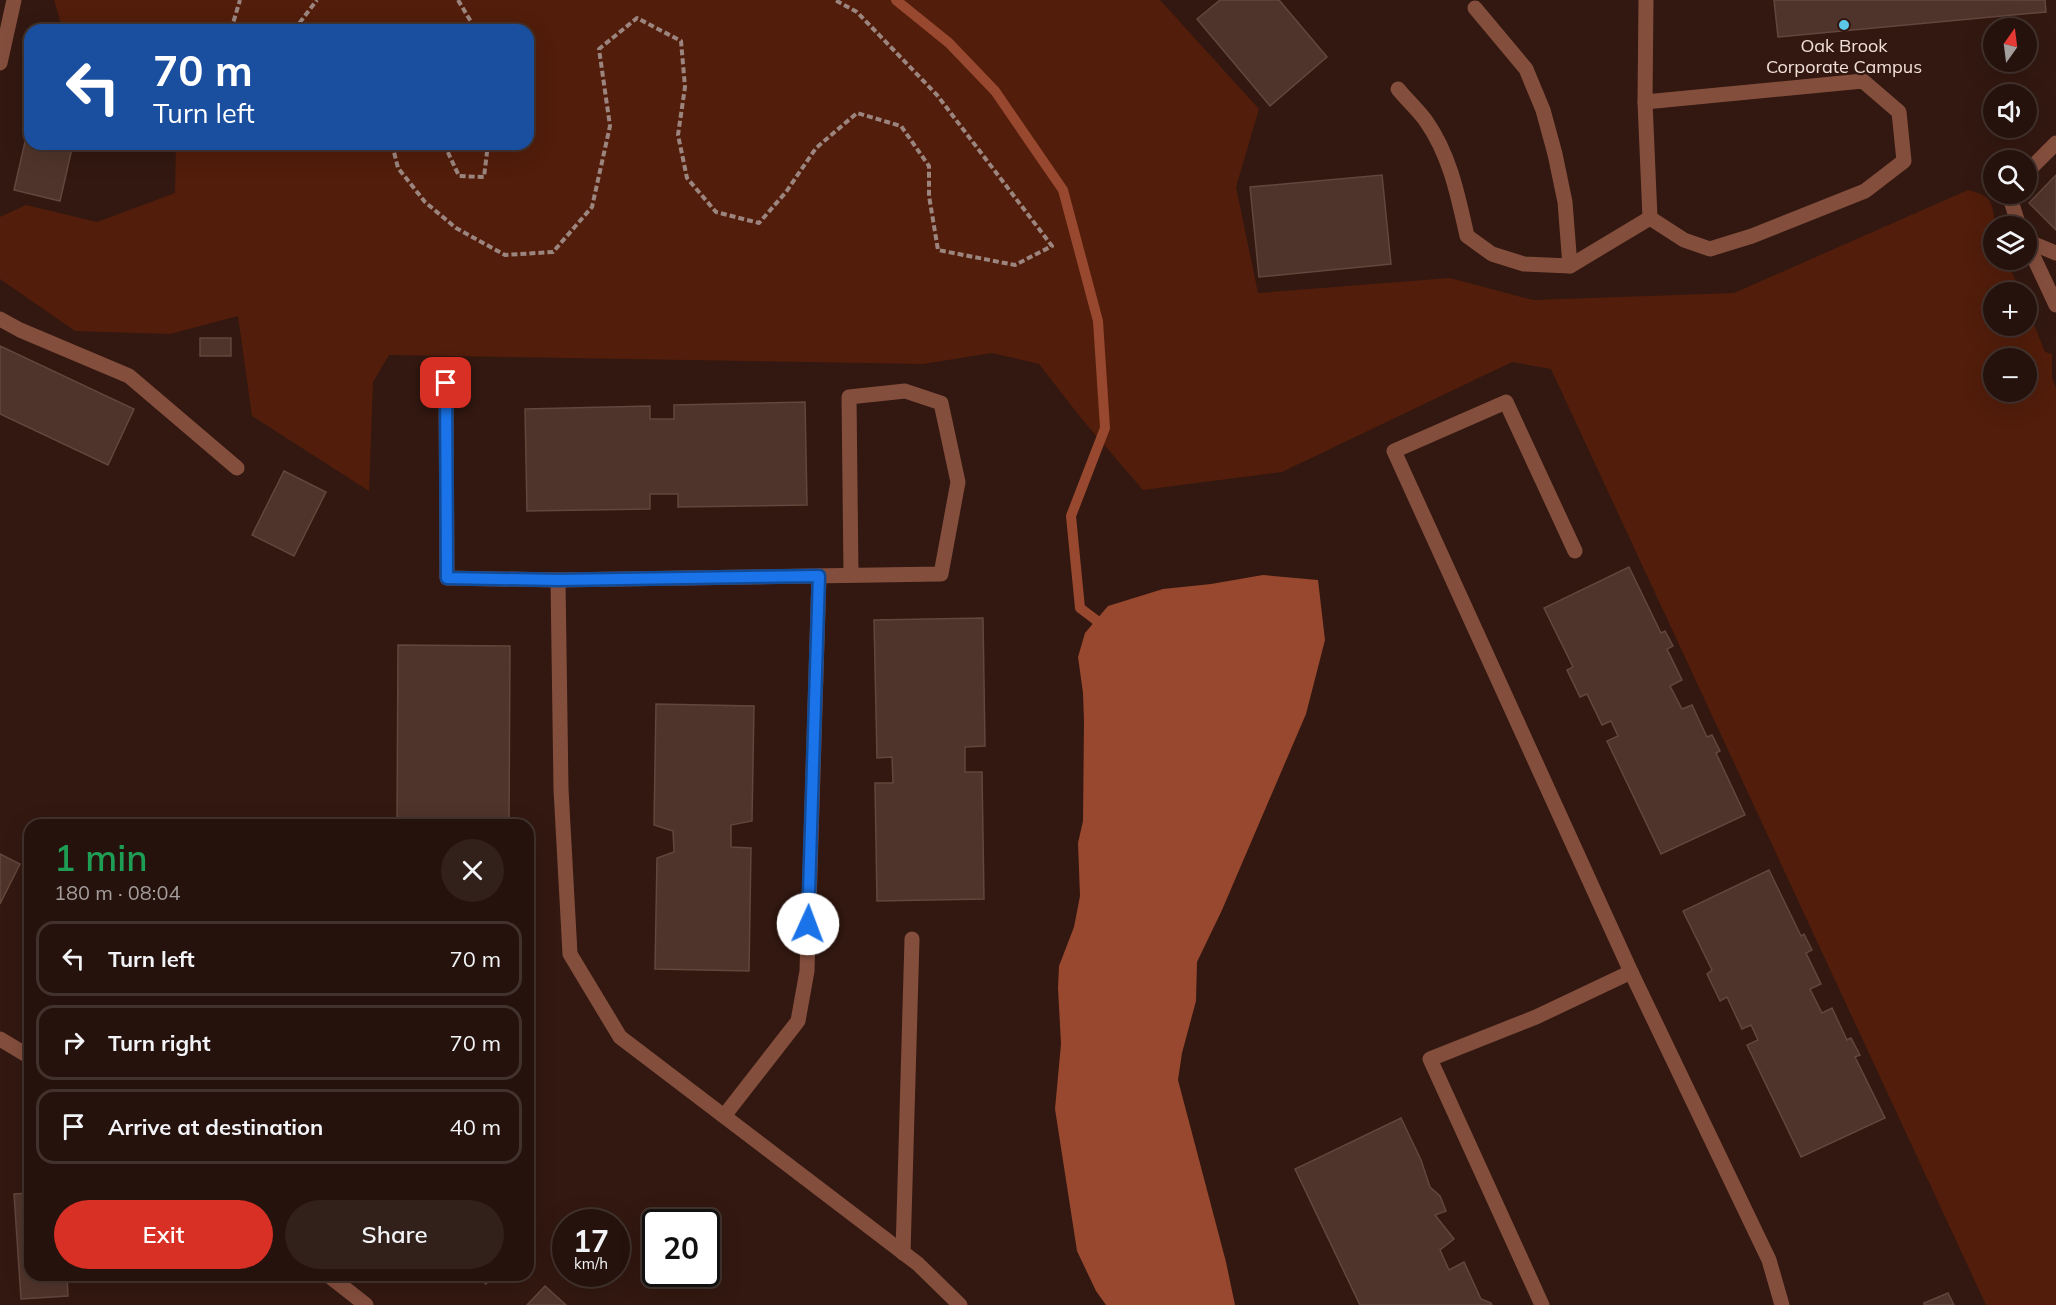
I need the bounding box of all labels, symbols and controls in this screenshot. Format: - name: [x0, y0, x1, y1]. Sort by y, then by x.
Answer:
- marker: Oak Brook Corporate Campus: [1837, 18, 1851, 32]
- north arrow: [1983, 18, 2037, 72]
- map controls: [1983, 18, 2037, 402]
- place label: Oak Brook Corporate Campus: [1766, 34, 1922, 78]
- text: 70 m: [153, 44, 253, 97]
- icon: left: [54, 48, 132, 126]
- button: sound: [1983, 84, 2037, 138]
- text: Turn left: [153, 96, 255, 130]
- button: search: [1983, 150, 2037, 204]
- button: layers: [1983, 216, 2037, 270]
- button: +: [1983, 282, 2037, 336]
- button: −: [1983, 348, 2037, 402]
- pin: [420, 357, 471, 408]
- icon: arrive: [429, 366, 462, 399]
- text: 1 min: [54, 835, 148, 880]
- button: close: [441, 839, 504, 902]
- text: 180 m · 08:04: [54, 880, 180, 905]
- position arrow: [776, 892, 840, 956]
- icon: left: [57, 942, 90, 975]
- text: Turn left: [108, 945, 195, 973]
- text: 70 m: [450, 945, 501, 973]
- icon: right: [57, 1026, 90, 1059]
- text: Turn right: [108, 1029, 211, 1057]
- text: 70 m: [450, 1029, 501, 1057]
- icon: arrive: [57, 1110, 90, 1143]
- text: Arrive at destination: [108, 1113, 323, 1141]
- text: 40 m: [450, 1113, 501, 1141]
- button: Exit: [54, 1200, 273, 1269]
- button: Share: [285, 1200, 504, 1269]
- speed limit sign: 20: [642, 1209, 720, 1287]
- text: 17: [573, 1222, 609, 1260]
- text: km/h: [574, 1254, 608, 1273]

